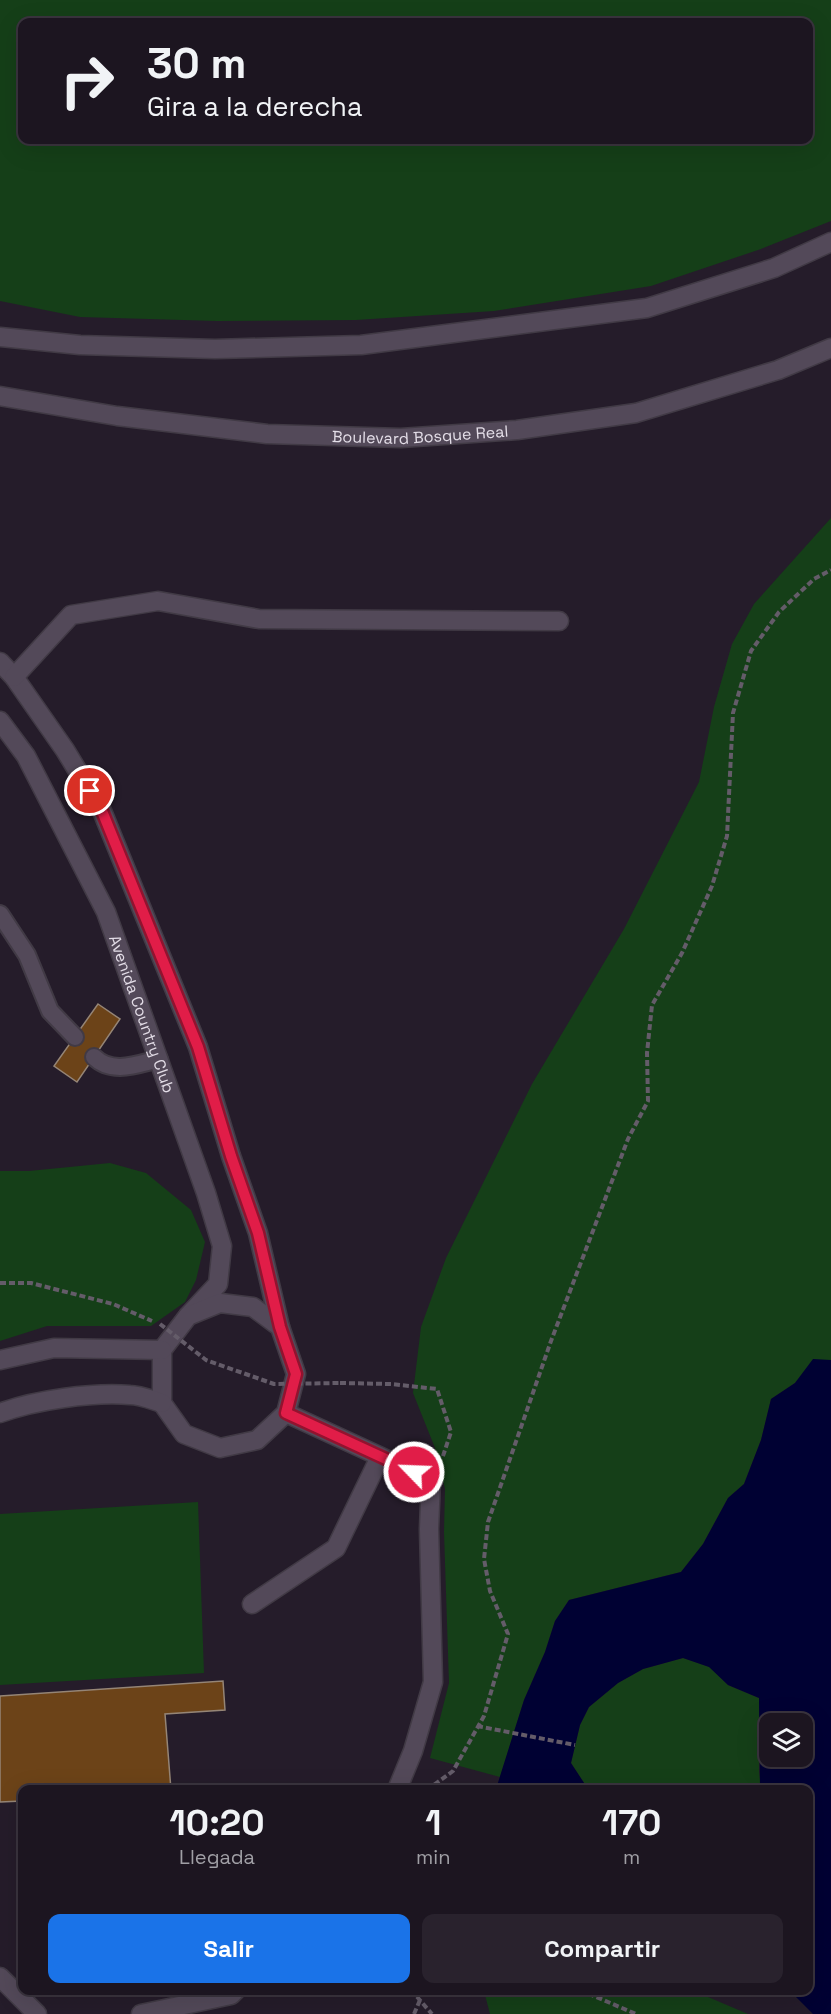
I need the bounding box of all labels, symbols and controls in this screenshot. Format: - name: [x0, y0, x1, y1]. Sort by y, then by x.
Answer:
- text: 30 m: [147, 37, 246, 90]
- icon: right: [48, 42, 126, 120]
- text: Gira a la derecha: [147, 89, 362, 124]
- street label: Boulevard Bosque Real: [332, 420, 509, 449]
- pin: [64, 765, 115, 816]
- icon: arrive: [73, 774, 106, 807]
- street label: Avenida Country Club: [104, 932, 180, 1096]
- position arrow: [382, 1440, 446, 1504]
- map controls: [759, 1713, 813, 1767]
- button: layers: [759, 1713, 813, 1767]
- text: 10:20: [170, 1800, 265, 1846]
- text: 1: [425, 1800, 441, 1846]
- text: 170: [602, 1800, 661, 1846]
- text: Llegada: [179, 1844, 255, 1870]
- text: min: [416, 1844, 450, 1870]
- text: m: [623, 1844, 640, 1870]
- button: Salir: [48, 1914, 410, 1983]
- button: Compartir: [422, 1914, 783, 1983]

